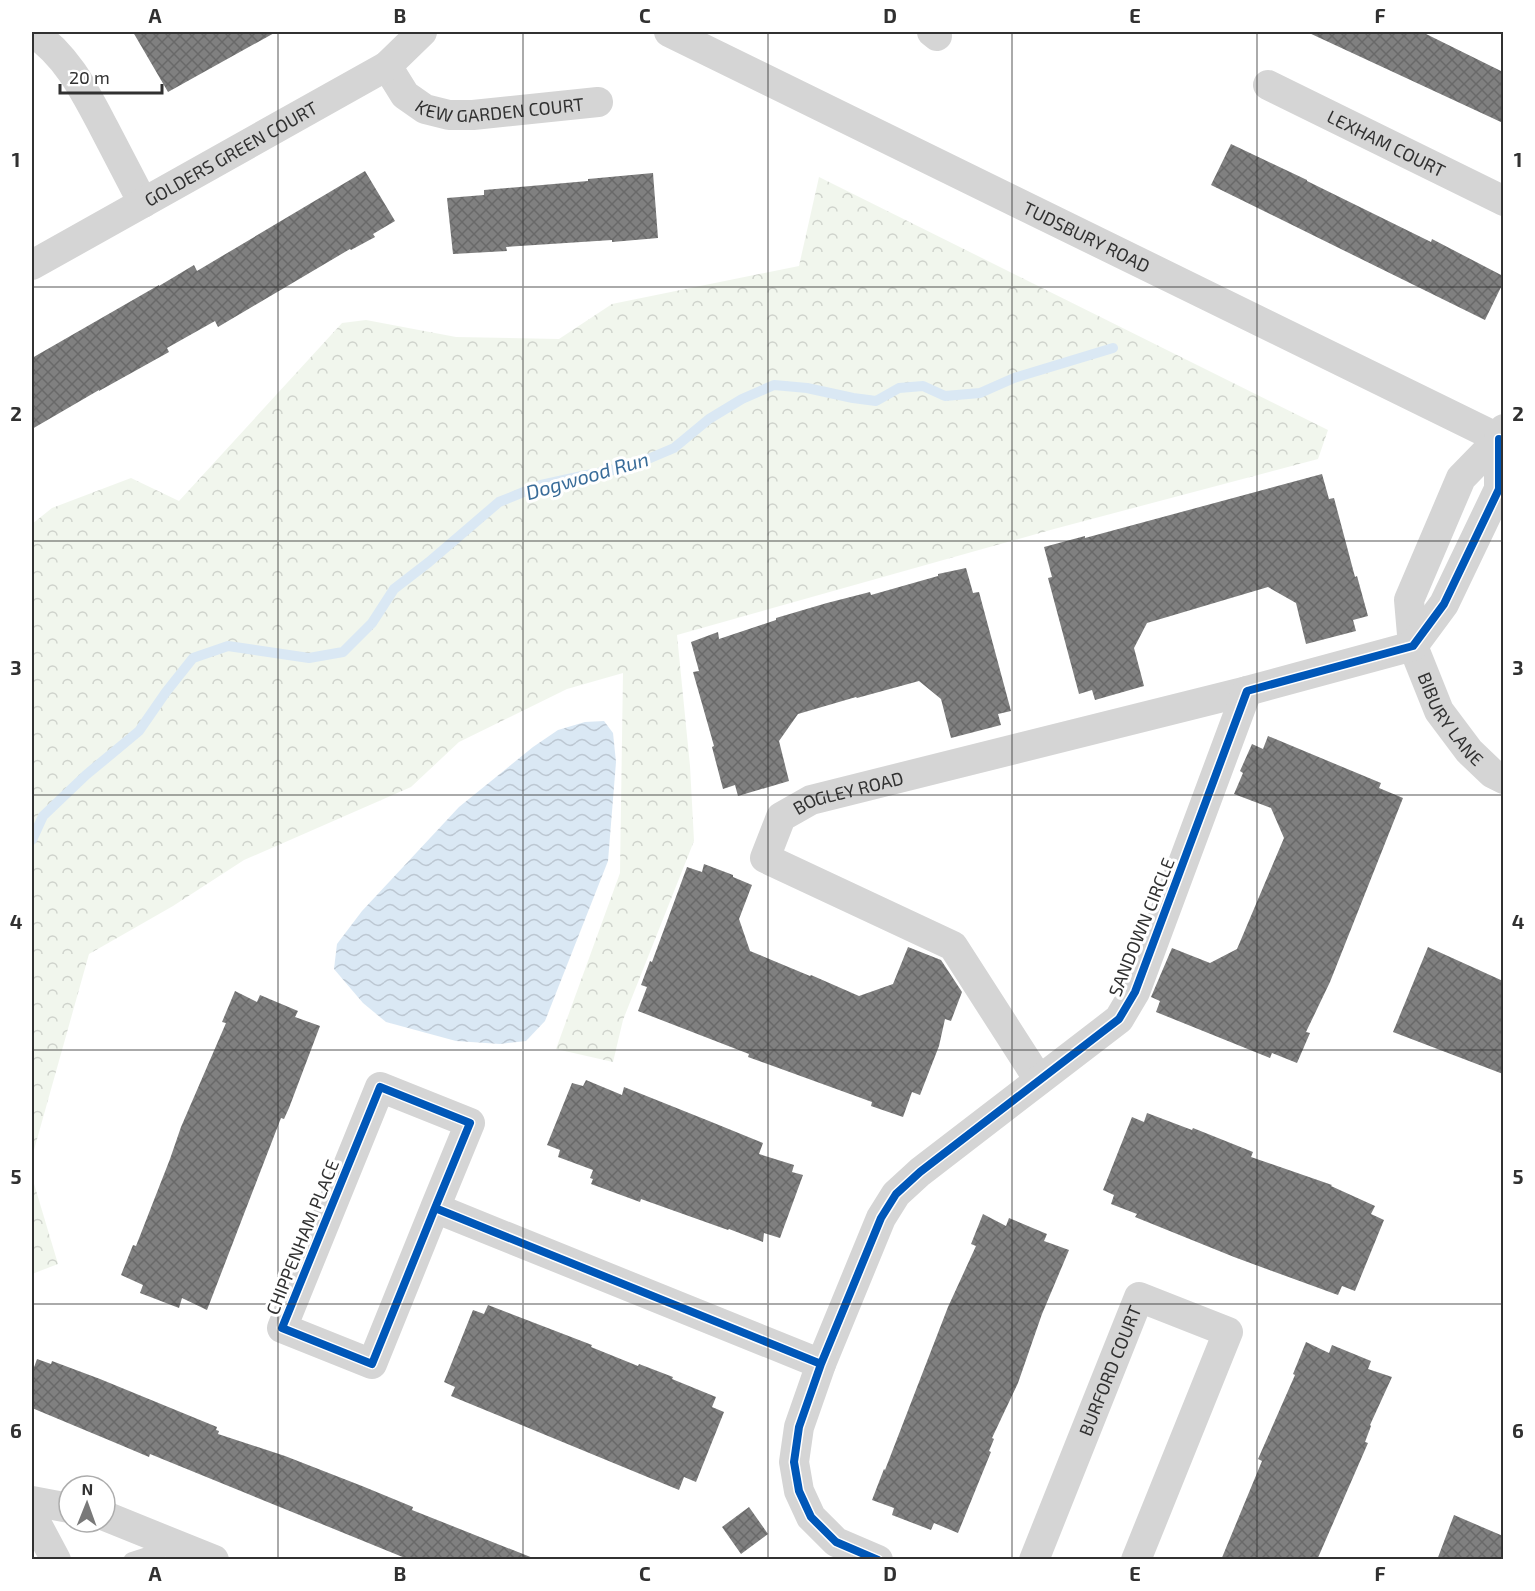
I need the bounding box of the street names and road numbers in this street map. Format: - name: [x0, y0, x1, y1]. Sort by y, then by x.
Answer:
- street label: KEW GARDEN COURT: [411, 92, 585, 127]
- street label: GOLDERS GREEN COURT: [141, 96, 322, 211]
- street label: LEXHAM COURT: [1324, 105, 1450, 182]
- street label: TUDSBURY ROAD: [1019, 196, 1154, 277]
- street label: BIBURY LANE: [1414, 669, 1488, 770]
- street label: BOGLEY ROAD: [789, 766, 905, 819]
- street label: SANDOWN CIRCLE: [1103, 855, 1179, 999]
- street label: CHIPPENHAM PLACE: [261, 1156, 343, 1318]
- street label: BURFORD COURT: [1074, 1302, 1146, 1439]

